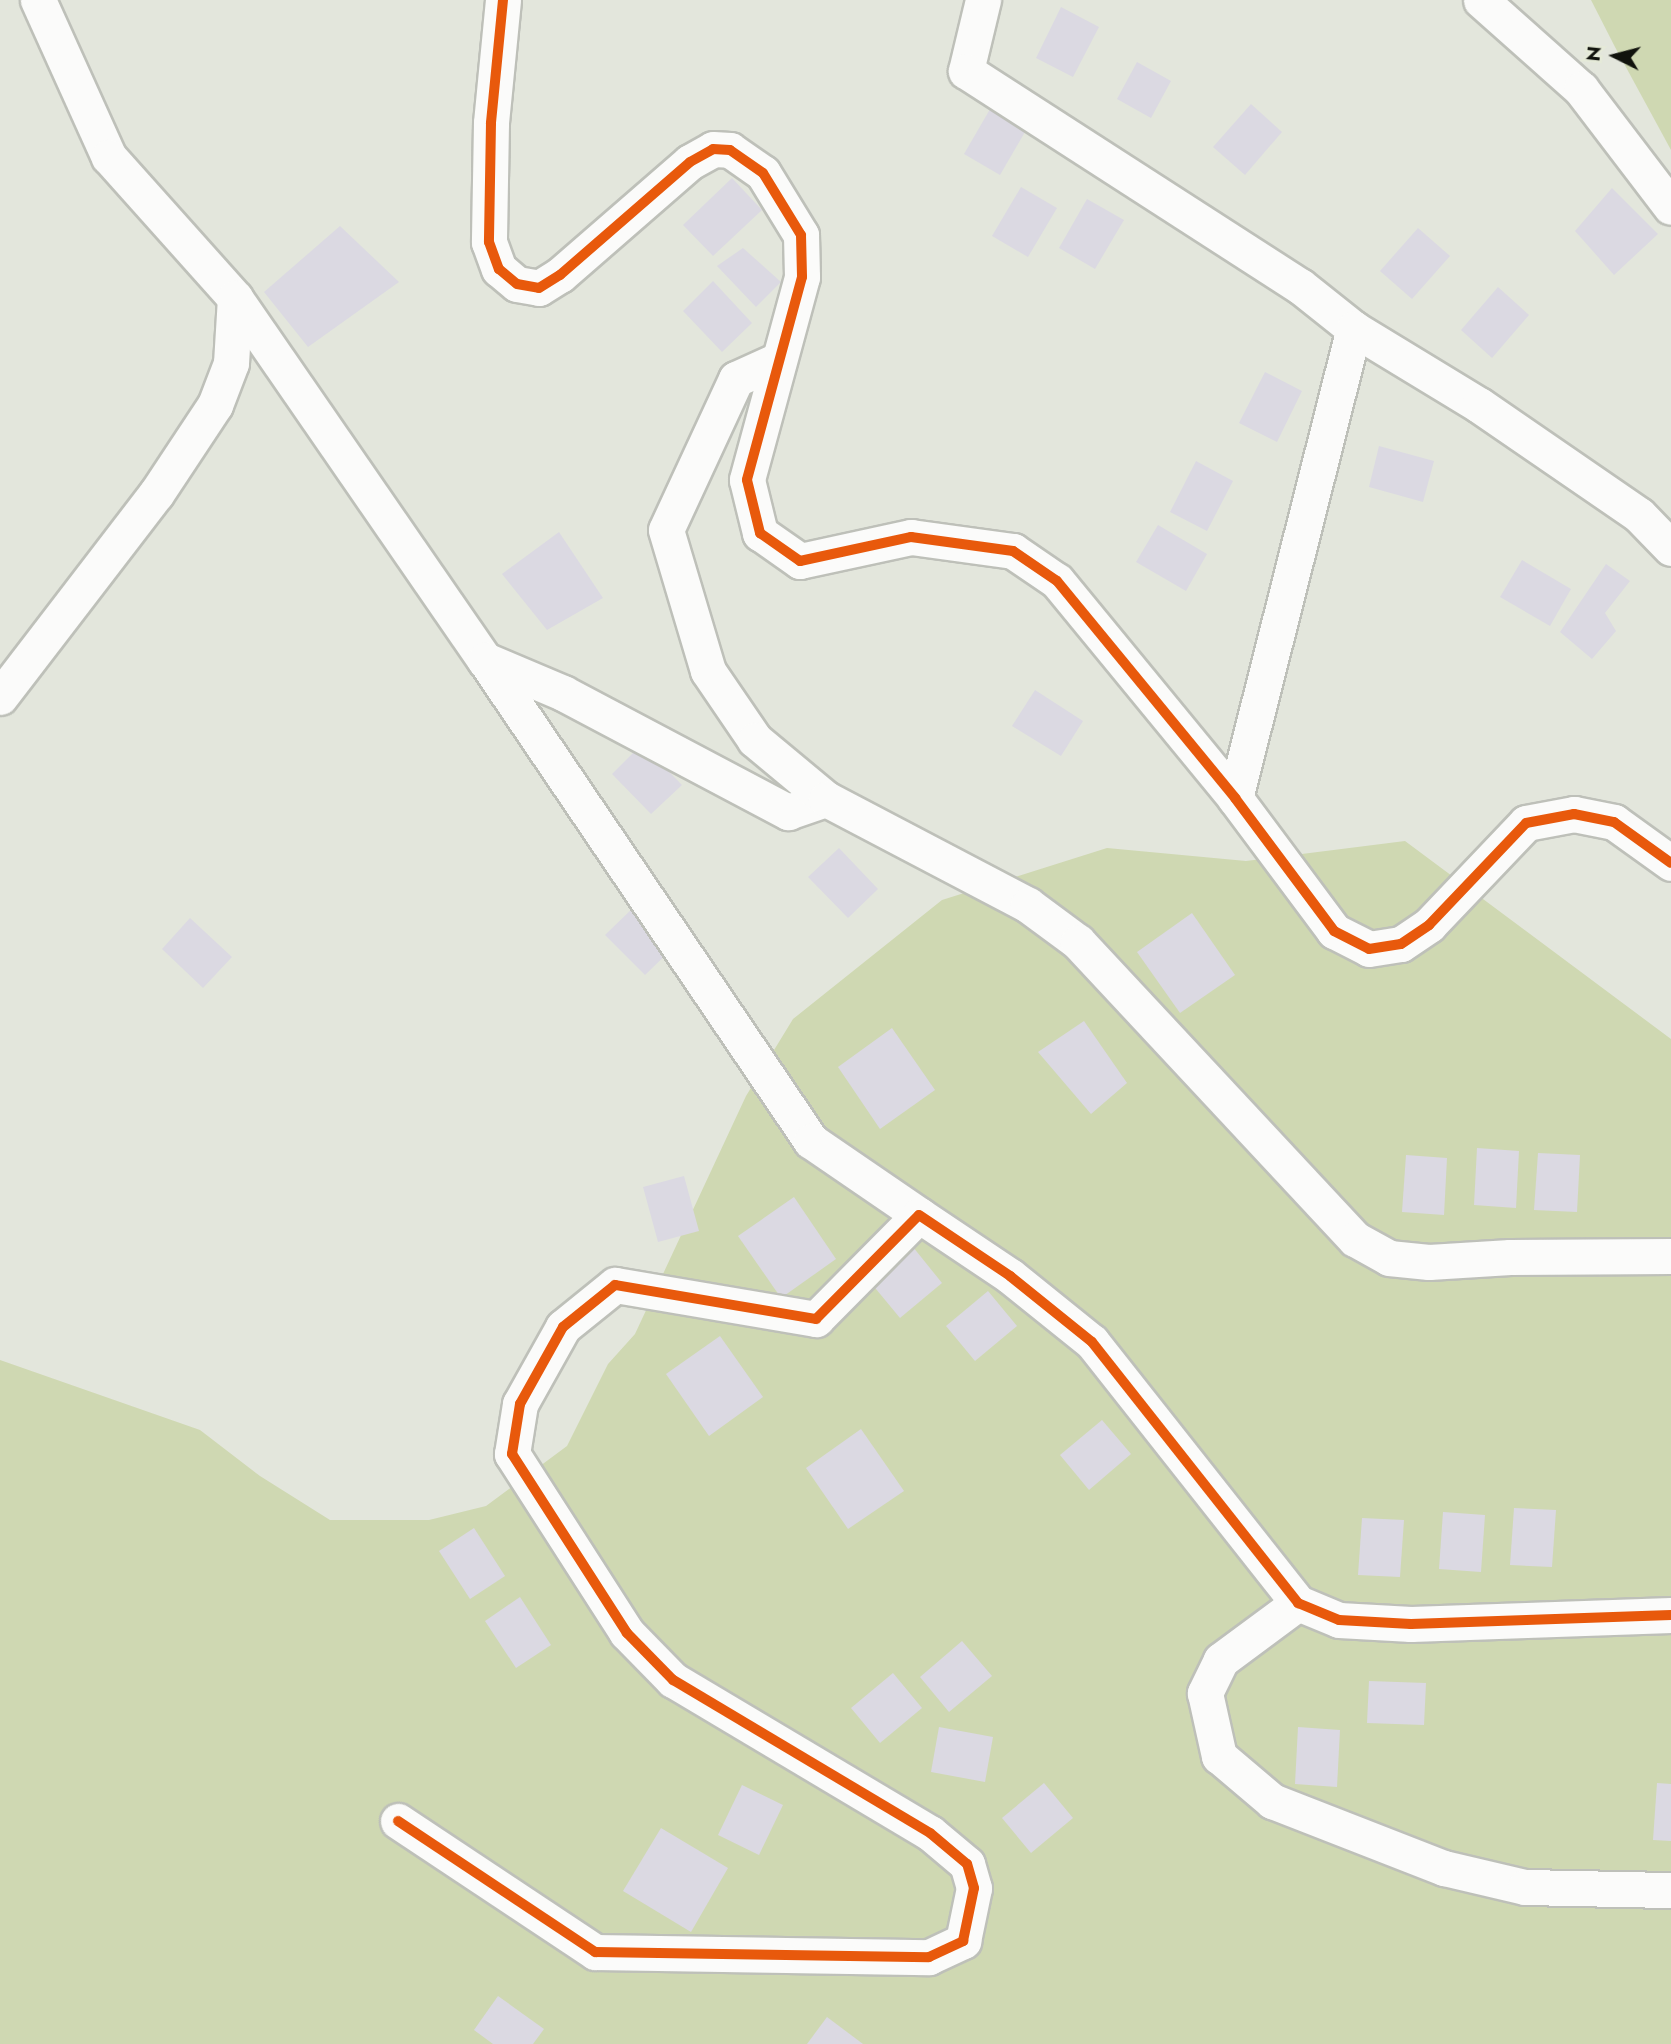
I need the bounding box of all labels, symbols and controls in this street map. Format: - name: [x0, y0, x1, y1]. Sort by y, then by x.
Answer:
- north arrow: [1580, 21, 1650, 91]
- text: N: [1579, 45, 1608, 63]

